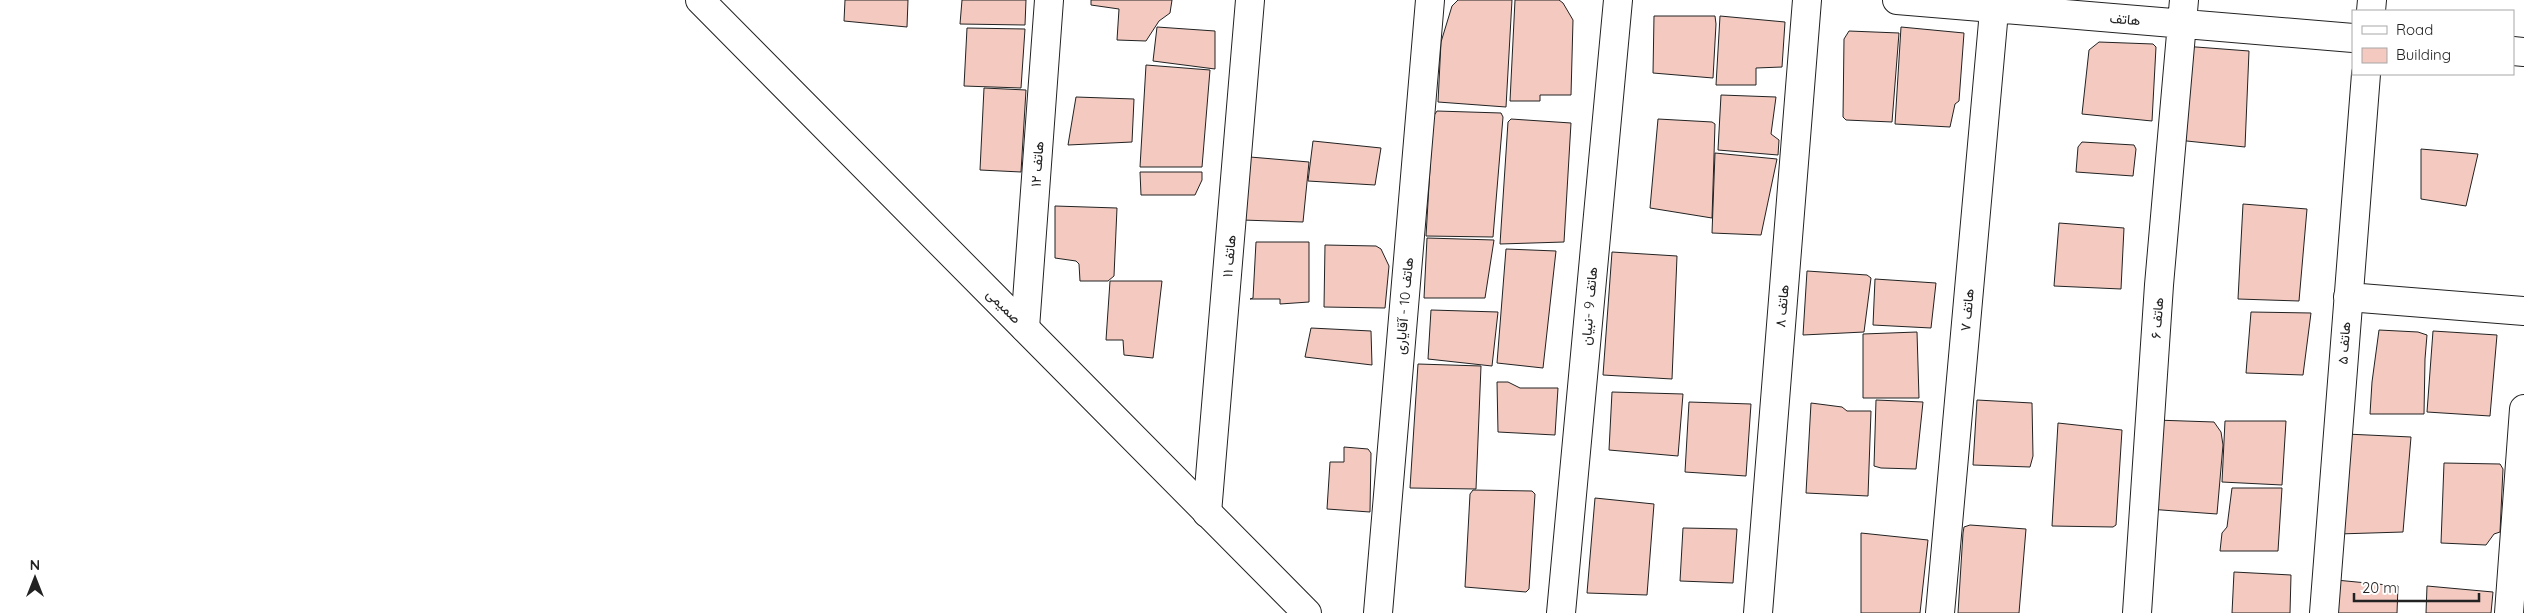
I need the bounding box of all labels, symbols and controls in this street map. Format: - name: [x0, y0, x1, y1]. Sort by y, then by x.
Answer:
- street label: هاتف: [2109, 9, 2141, 29]
- legend: [2352, 10, 2514, 75]
- text: Road: [2396, 20, 2433, 39]
- text: Building: [2396, 45, 2451, 64]
- street label: هاتف ۱۲: [1026, 140, 1048, 188]
- street label: هاتف ۱۱: [1218, 234, 1240, 278]
- street label: هاتف 10 - آقایاری: [1391, 256, 1417, 355]
- street label: هاتف 9 -نبیان: [1577, 266, 1601, 346]
- street label: هاتف ۸: [1771, 284, 1793, 328]
- street label: صمیمی: [983, 285, 1025, 327]
- street label: هاتف ۷: [1956, 288, 1978, 332]
- street label: هاتف ۶: [2147, 296, 2167, 339]
- street label: هاتف ۵: [2334, 321, 2354, 365]
- north arrow: [10, 553, 60, 603]
- text: N: [30, 556, 40, 574]
- scale bar: [2354, 570, 2479, 602]
- text: 20 m: [2362, 578, 2397, 597]

